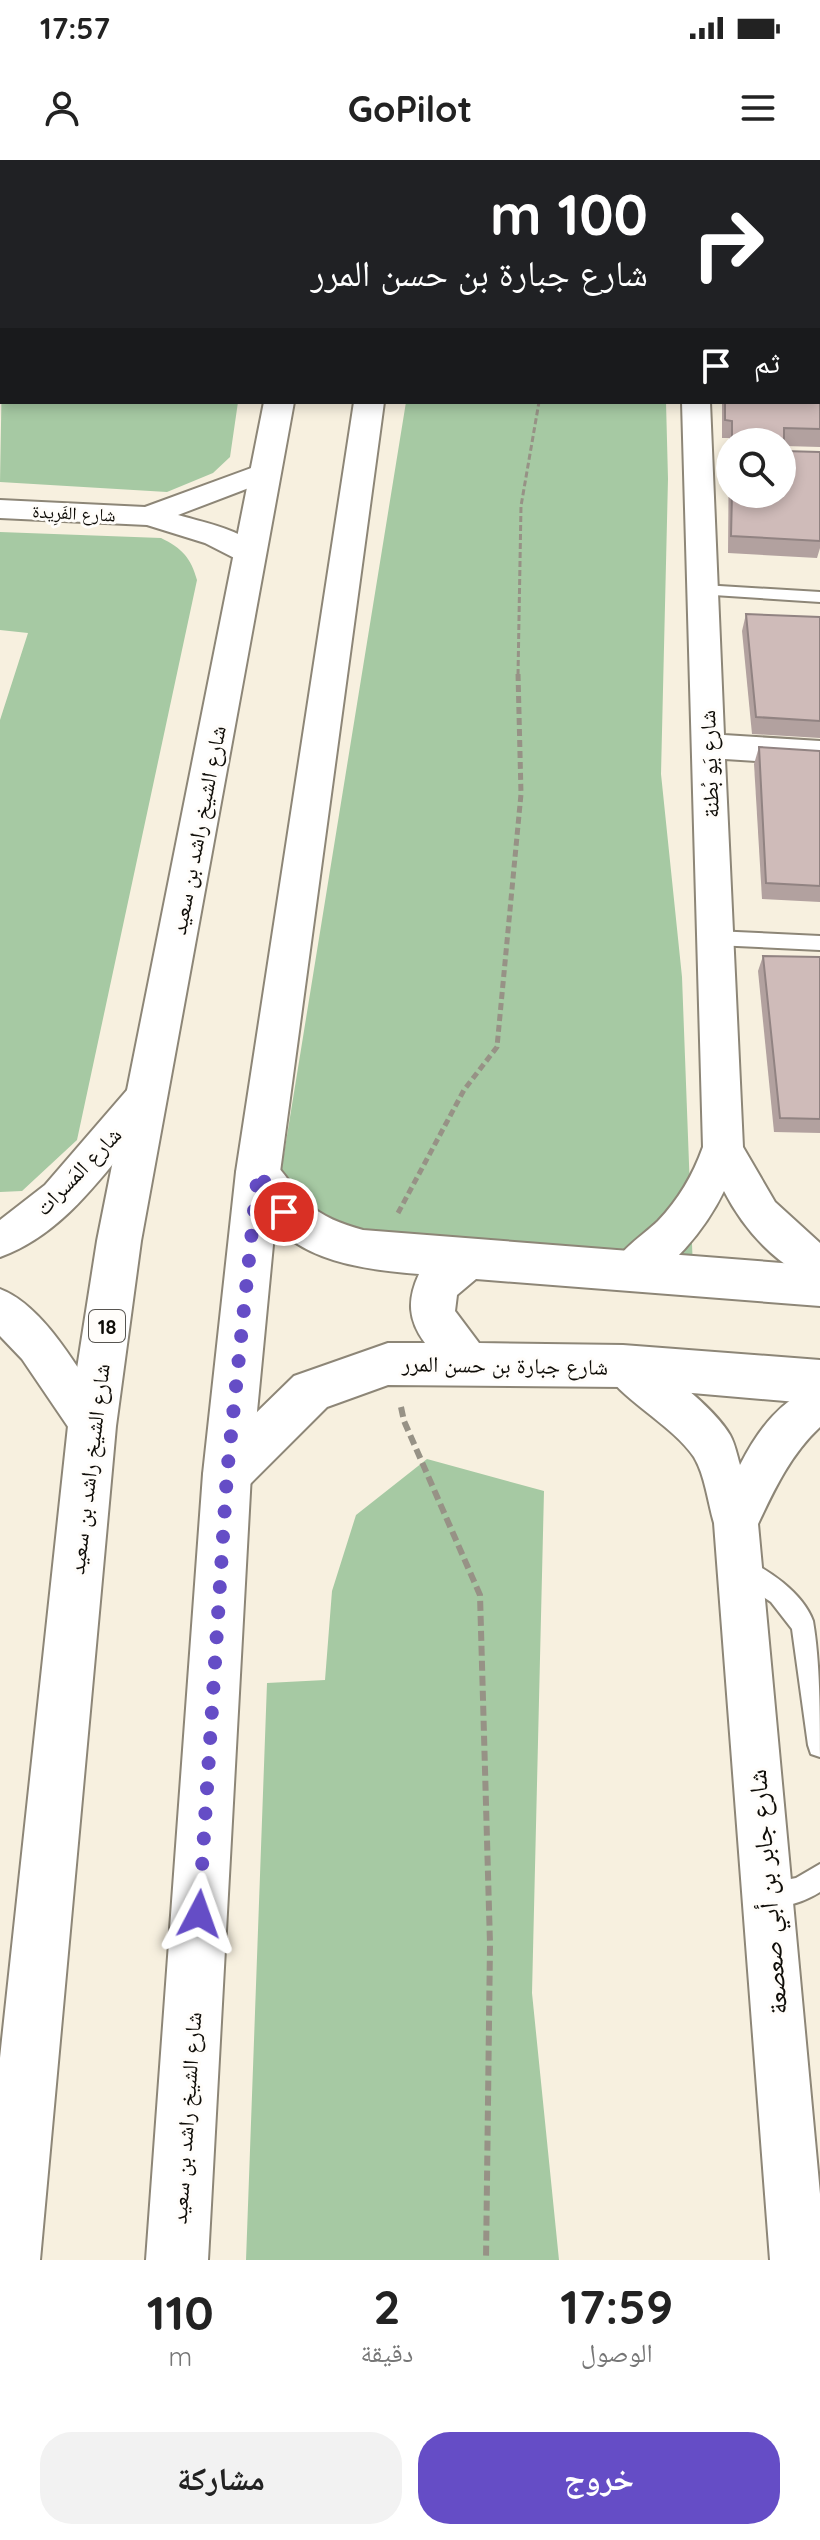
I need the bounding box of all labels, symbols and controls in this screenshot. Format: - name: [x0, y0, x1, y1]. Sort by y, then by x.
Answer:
- text: 17:57: [40, 9, 110, 47]
- icon: person: [40, 86, 84, 130]
- text: GoPilot: [348, 86, 472, 131]
- icon: menu: [736, 86, 780, 130]
- text: 100 m: [490, 179, 648, 249]
- icon: right: [676, 192, 780, 296]
- text: شارع جبارة بن حسن المرر: [311, 250, 648, 295]
- text: ثم: [754, 343, 780, 381]
- icon: arrive: [694, 344, 738, 388]
- map controls: [716, 428, 796, 508]
- button: search: [716, 428, 796, 508]
- street label: شارع الفَرِيدة: [32, 499, 116, 529]
- street label: شارع يَو بُطنة: [693, 710, 725, 818]
- street label: شارع الشيخ راشد بن سعيد: [164, 723, 232, 937]
- street label: شارع المَسرات: [29, 1121, 127, 1221]
- pin: [250, 1178, 318, 1246]
- icon: arrive: [262, 1190, 306, 1234]
- road number: 18: [89, 1310, 125, 1342]
- street label: شارع جبارة بن حسن المرر: [401, 1349, 608, 1381]
- street label: شارع الشيخ راشد بن سعيد: [62, 1362, 116, 1576]
- street label: شارع جابر بن أبي صعصعة: [740, 1768, 799, 2016]
- position arrow: [157, 1872, 241, 1956]
- street label: شارع الشيخ راشد بن سعيد: [165, 2011, 207, 2225]
- text: 2: [373, 2276, 401, 2336]
- text: 17:59: [560, 2276, 673, 2336]
- text: 110: [147, 2282, 214, 2342]
- text: دقيقة: [360, 2336, 413, 2369]
- text: الوصول: [581, 2336, 653, 2369]
- text: m: [168, 2340, 192, 2373]
- button: مشاركة: [40, 2432, 402, 2524]
- button: خروج: [418, 2432, 780, 2524]

